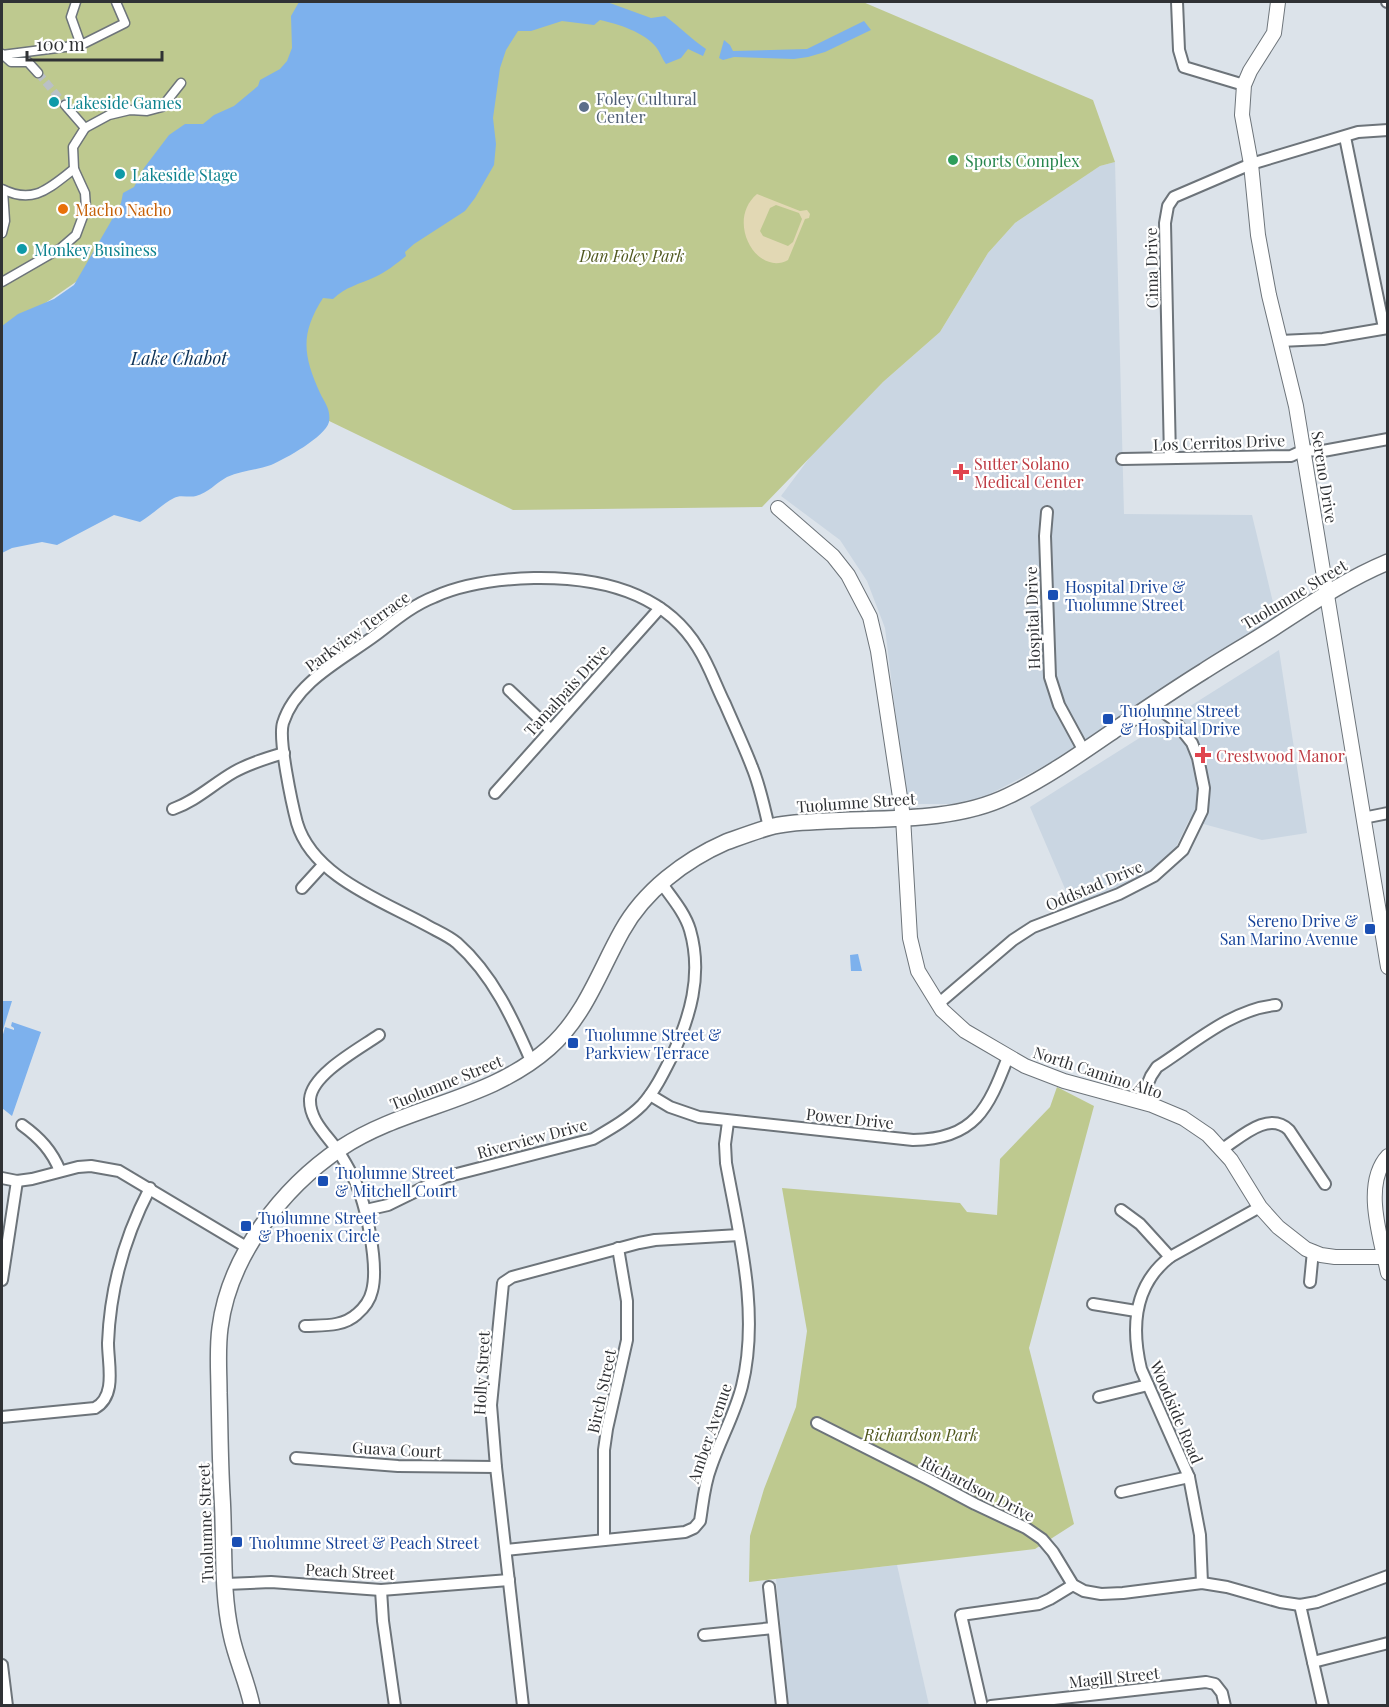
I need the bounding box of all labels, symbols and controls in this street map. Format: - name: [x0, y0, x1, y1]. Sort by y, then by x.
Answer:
- scale bar: [27, 24, 162, 62]
- text: 100 m: [36, 32, 85, 56]
- place label: Foley Cultural Center: [596, 88, 697, 127]
- place label: Lakeside Games: [66, 92, 182, 113]
- marker: Lakeside Games: [47, 95, 61, 109]
- marker: Foley Cultural Center: [577, 100, 591, 114]
- place label: Sports Complex: [965, 150, 1080, 171]
- marker: Sports Complex: [946, 153, 960, 167]
- place label: Lakeside Stage: [132, 164, 238, 185]
- marker: Lakeside Stage: [113, 167, 127, 181]
- place label: Macho Nacho: [75, 199, 172, 220]
- marker: Macho Nacho: [56, 202, 70, 216]
- street label: Cima Drive: [1140, 227, 1162, 309]
- place label: Monkey Business: [34, 239, 157, 260]
- marker: Monkey Business: [15, 242, 29, 256]
- park label: Dan Foley Park: [578, 245, 685, 266]
- water label: Lake Chabot: [130, 346, 228, 370]
- street label: Los Cerritos Drive: [1153, 429, 1285, 455]
- street label: Sereno Drive: [1307, 429, 1343, 525]
- place label: Sutter Solano Medical Center: [974, 453, 1084, 492]
- marker: Sutter Solano Medical Center: [952, 463, 970, 481]
- street label: Tuolumne Street: [1237, 554, 1351, 634]
- street label: Hospital Drive: [1020, 566, 1044, 670]
- place label: Hospital Drive & Tuolumne Street: [1065, 576, 1186, 615]
- street label: Parkview Terrace: [301, 586, 413, 676]
- marker: Hospital Drive & Tuolumne Street: [1046, 588, 1060, 602]
- street label: Tamalpais Drive: [519, 640, 613, 740]
- place label: Tuolumne Street & Hospital Drive: [1120, 700, 1240, 739]
- marker: Tuolumne Street & Hospital Drive: [1101, 712, 1115, 726]
- place label: Crestwood Manor: [1216, 745, 1345, 766]
- marker: Crestwood Manor: [1194, 746, 1212, 764]
- street label: Tuolumne Street: [796, 787, 917, 817]
- street label: Oddstad Drive: [1042, 855, 1146, 915]
- place label: Sereno Drive & San Marino Avenue: [1220, 910, 1359, 949]
- marker: Sereno Drive & San Marino Avenue: [1363, 922, 1377, 936]
- place label: Tuolumne Street & Parkview Terrace: [585, 1024, 722, 1063]
- marker: Tuolumne Street & Parkview Terrace: [566, 1036, 580, 1050]
- street label: North Camino Alto: [1031, 1041, 1165, 1103]
- street label: Tuolumne Street: [387, 1050, 506, 1114]
- street label: Power Drive: [805, 1103, 895, 1133]
- street label: Riverview Drive: [474, 1113, 590, 1163]
- place label: Tuolumne Street & Mitchell Court: [335, 1162, 457, 1201]
- marker: Tuolumne Street & Mitchell Court: [316, 1174, 330, 1188]
- place label: Tuolumne Street & Phoenix Circle: [258, 1207, 380, 1246]
- marker: Tuolumne Street & Phoenix Circle: [239, 1219, 253, 1233]
- street label: Holly Street: [468, 1330, 494, 1416]
- street label: Birch Street: [582, 1347, 620, 1435]
- street label: Woodside Road: [1145, 1356, 1208, 1467]
- street label: Amber Avenue: [682, 1380, 736, 1487]
- park label: Richardson Park: [863, 1424, 978, 1445]
- street label: Guava Court: [352, 1436, 443, 1462]
- street label: Richardson Drive: [918, 1450, 1038, 1526]
- street label: Tuolumne Street: [192, 1463, 218, 1583]
- place label: Tuolumne Street & Peach Street: [249, 1532, 479, 1553]
- marker: Tuolumne Street & Peach Street: [230, 1535, 244, 1549]
- street label: Peach Street: [305, 1558, 396, 1584]
- street label: Magill Street: [1068, 1662, 1161, 1692]

